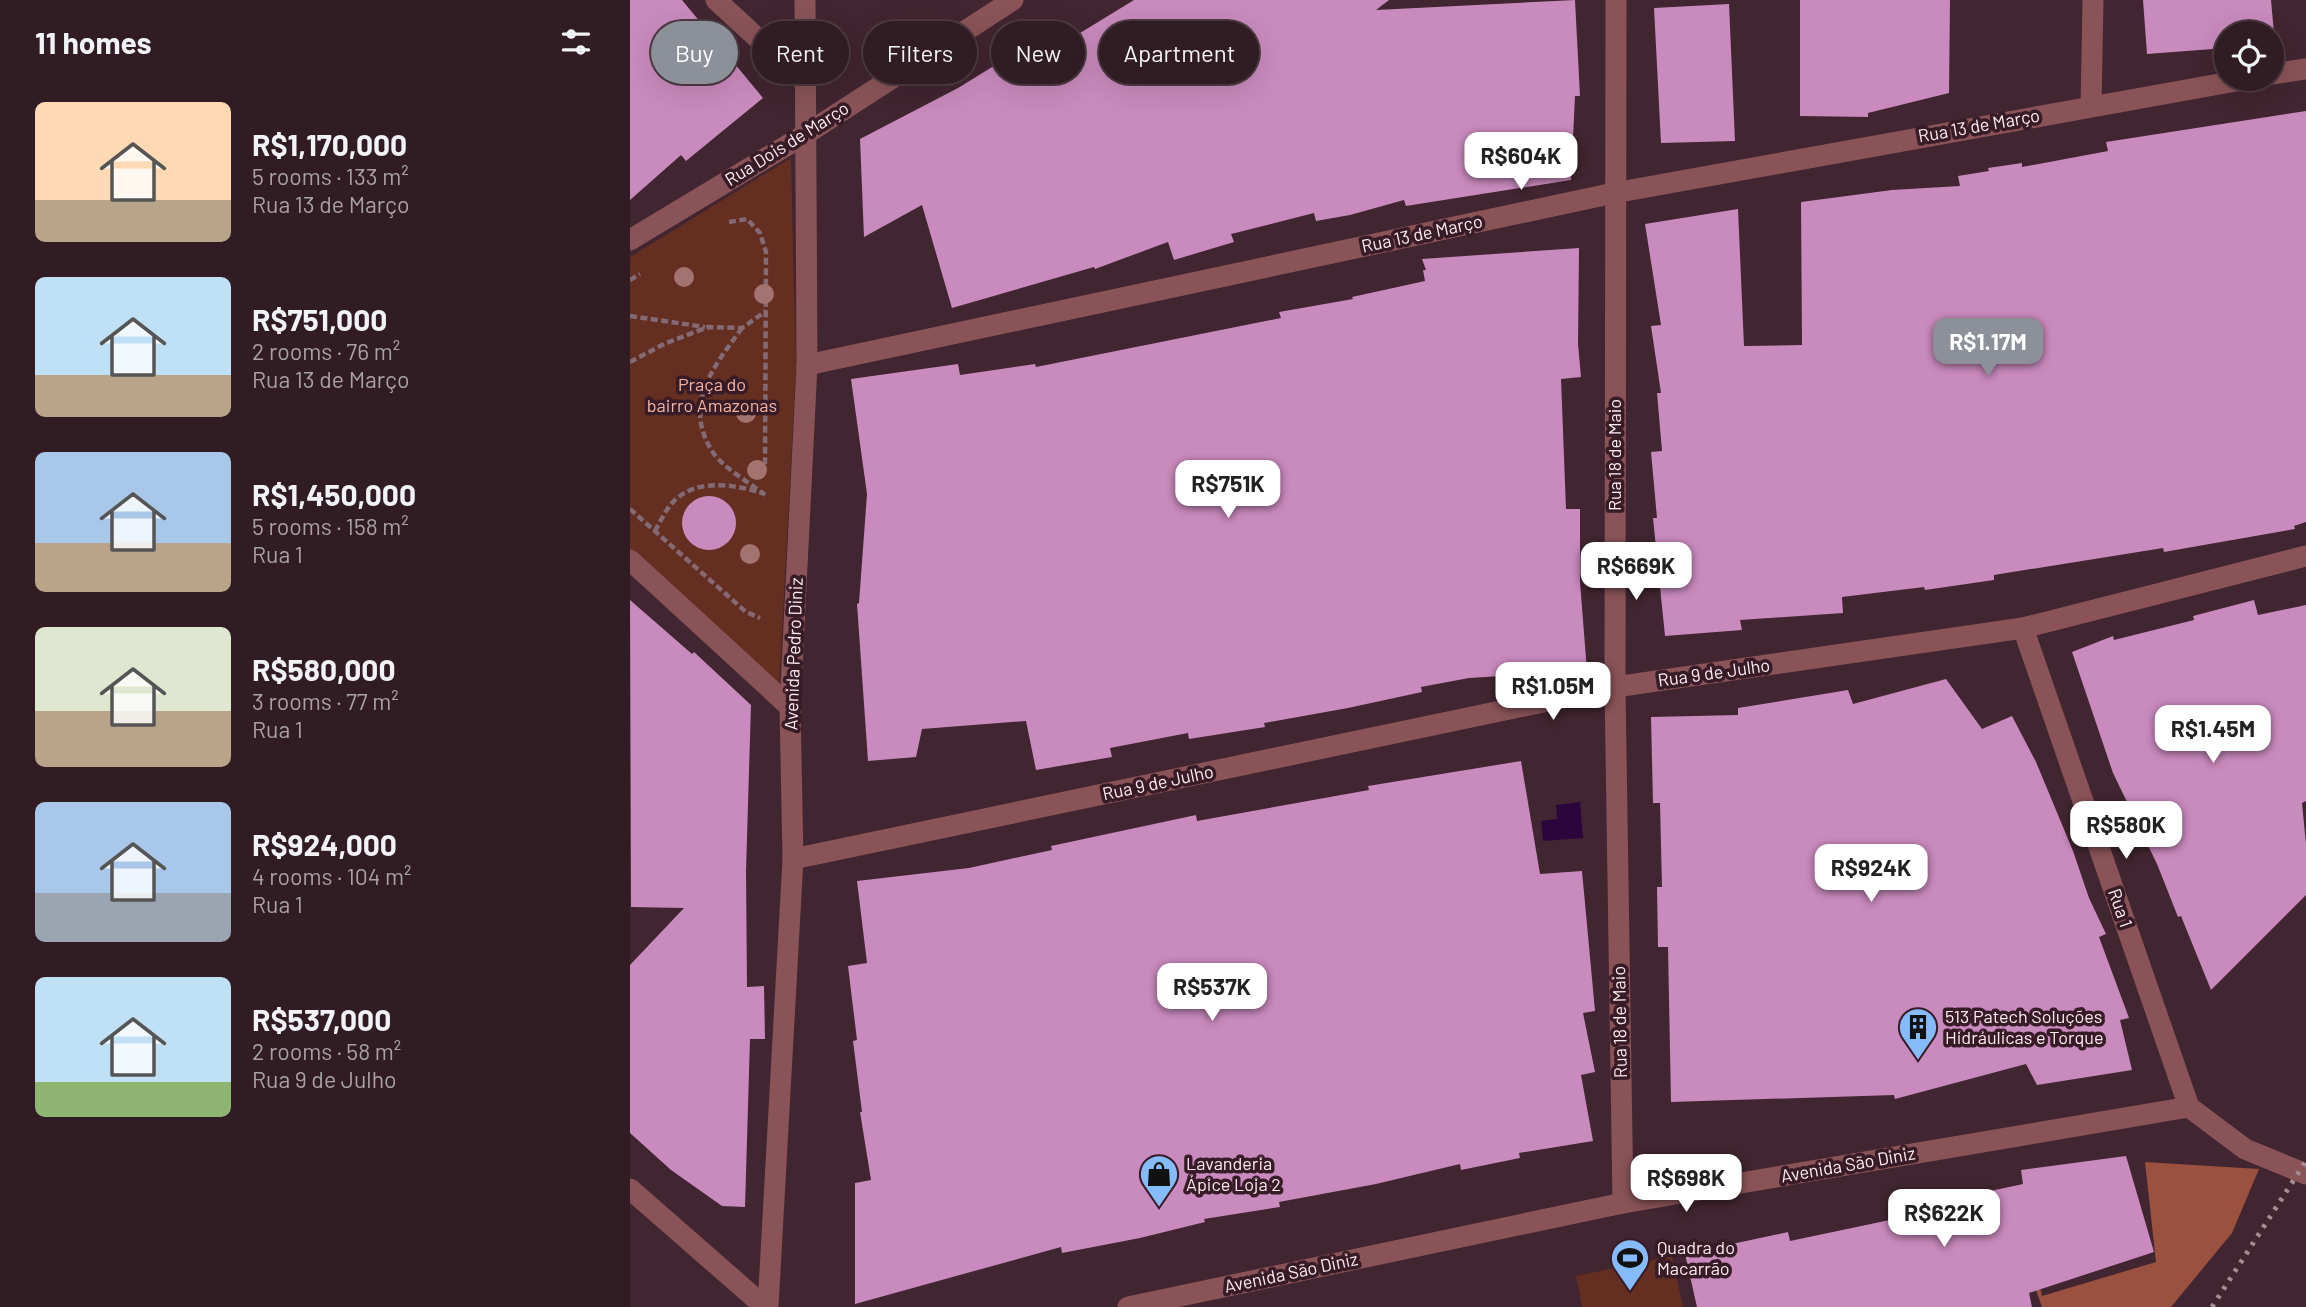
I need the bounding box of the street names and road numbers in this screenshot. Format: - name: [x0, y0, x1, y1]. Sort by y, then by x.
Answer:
- street label: Rua Dois de Março: [720, 96, 852, 190]
- street label: Rua 13 de Março: [1916, 103, 2041, 147]
- street label: Rua 13 de Março: [1359, 209, 1484, 257]
- street label: Rua 18 de Maio: [1603, 399, 1625, 511]
- street label: Avenida Pedro Diniz: [779, 577, 807, 731]
- street label: Rua 9 de Julho: [1656, 653, 1771, 691]
- street label: Rua 9 de Julho: [1100, 760, 1215, 805]
- street label: Rua 1: [2104, 885, 2138, 930]
- street label: Rua 18 de Maio: [1607, 966, 1631, 1078]
- street label: Avenida São Diniz: [1779, 1141, 1917, 1187]
- street label: Avenida São Diniz: [1222, 1247, 1360, 1297]

